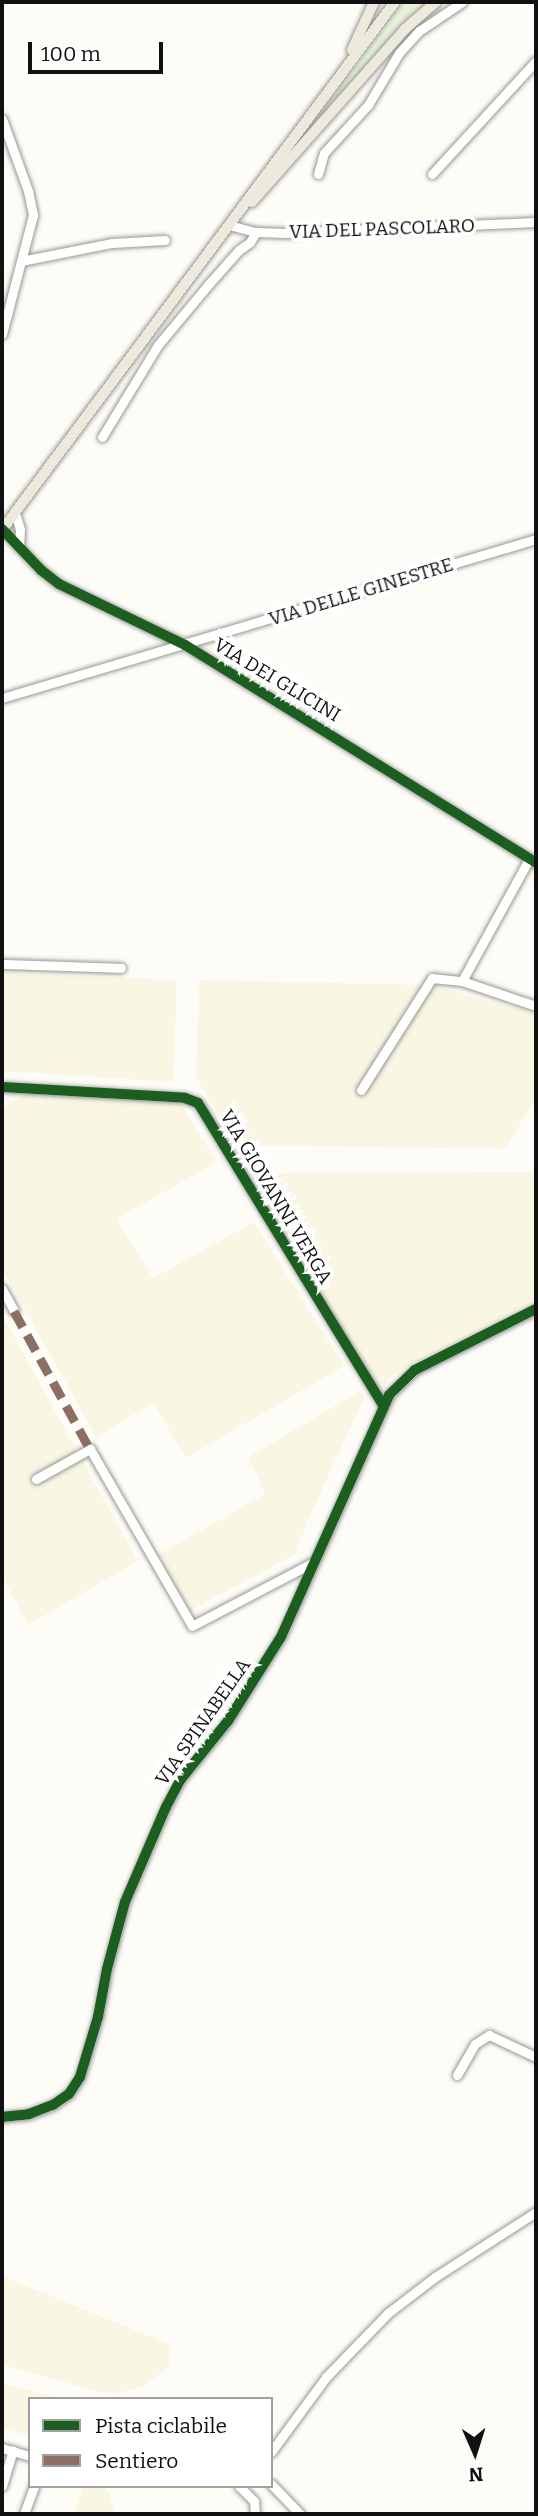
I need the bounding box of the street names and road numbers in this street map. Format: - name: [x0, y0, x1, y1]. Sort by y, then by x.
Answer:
- street label: VIA DEL PASCOLARO: [289, 214, 475, 244]
- street label: VIA DELLE GINESTRE: [266, 553, 456, 631]
- street label: VIA DEI GLICINI: [209, 633, 345, 727]
- street label: VIA GIOVANNI VERGA: [215, 1106, 337, 1288]
- street label: VIA SPINABELLA: [151, 1654, 255, 1790]

